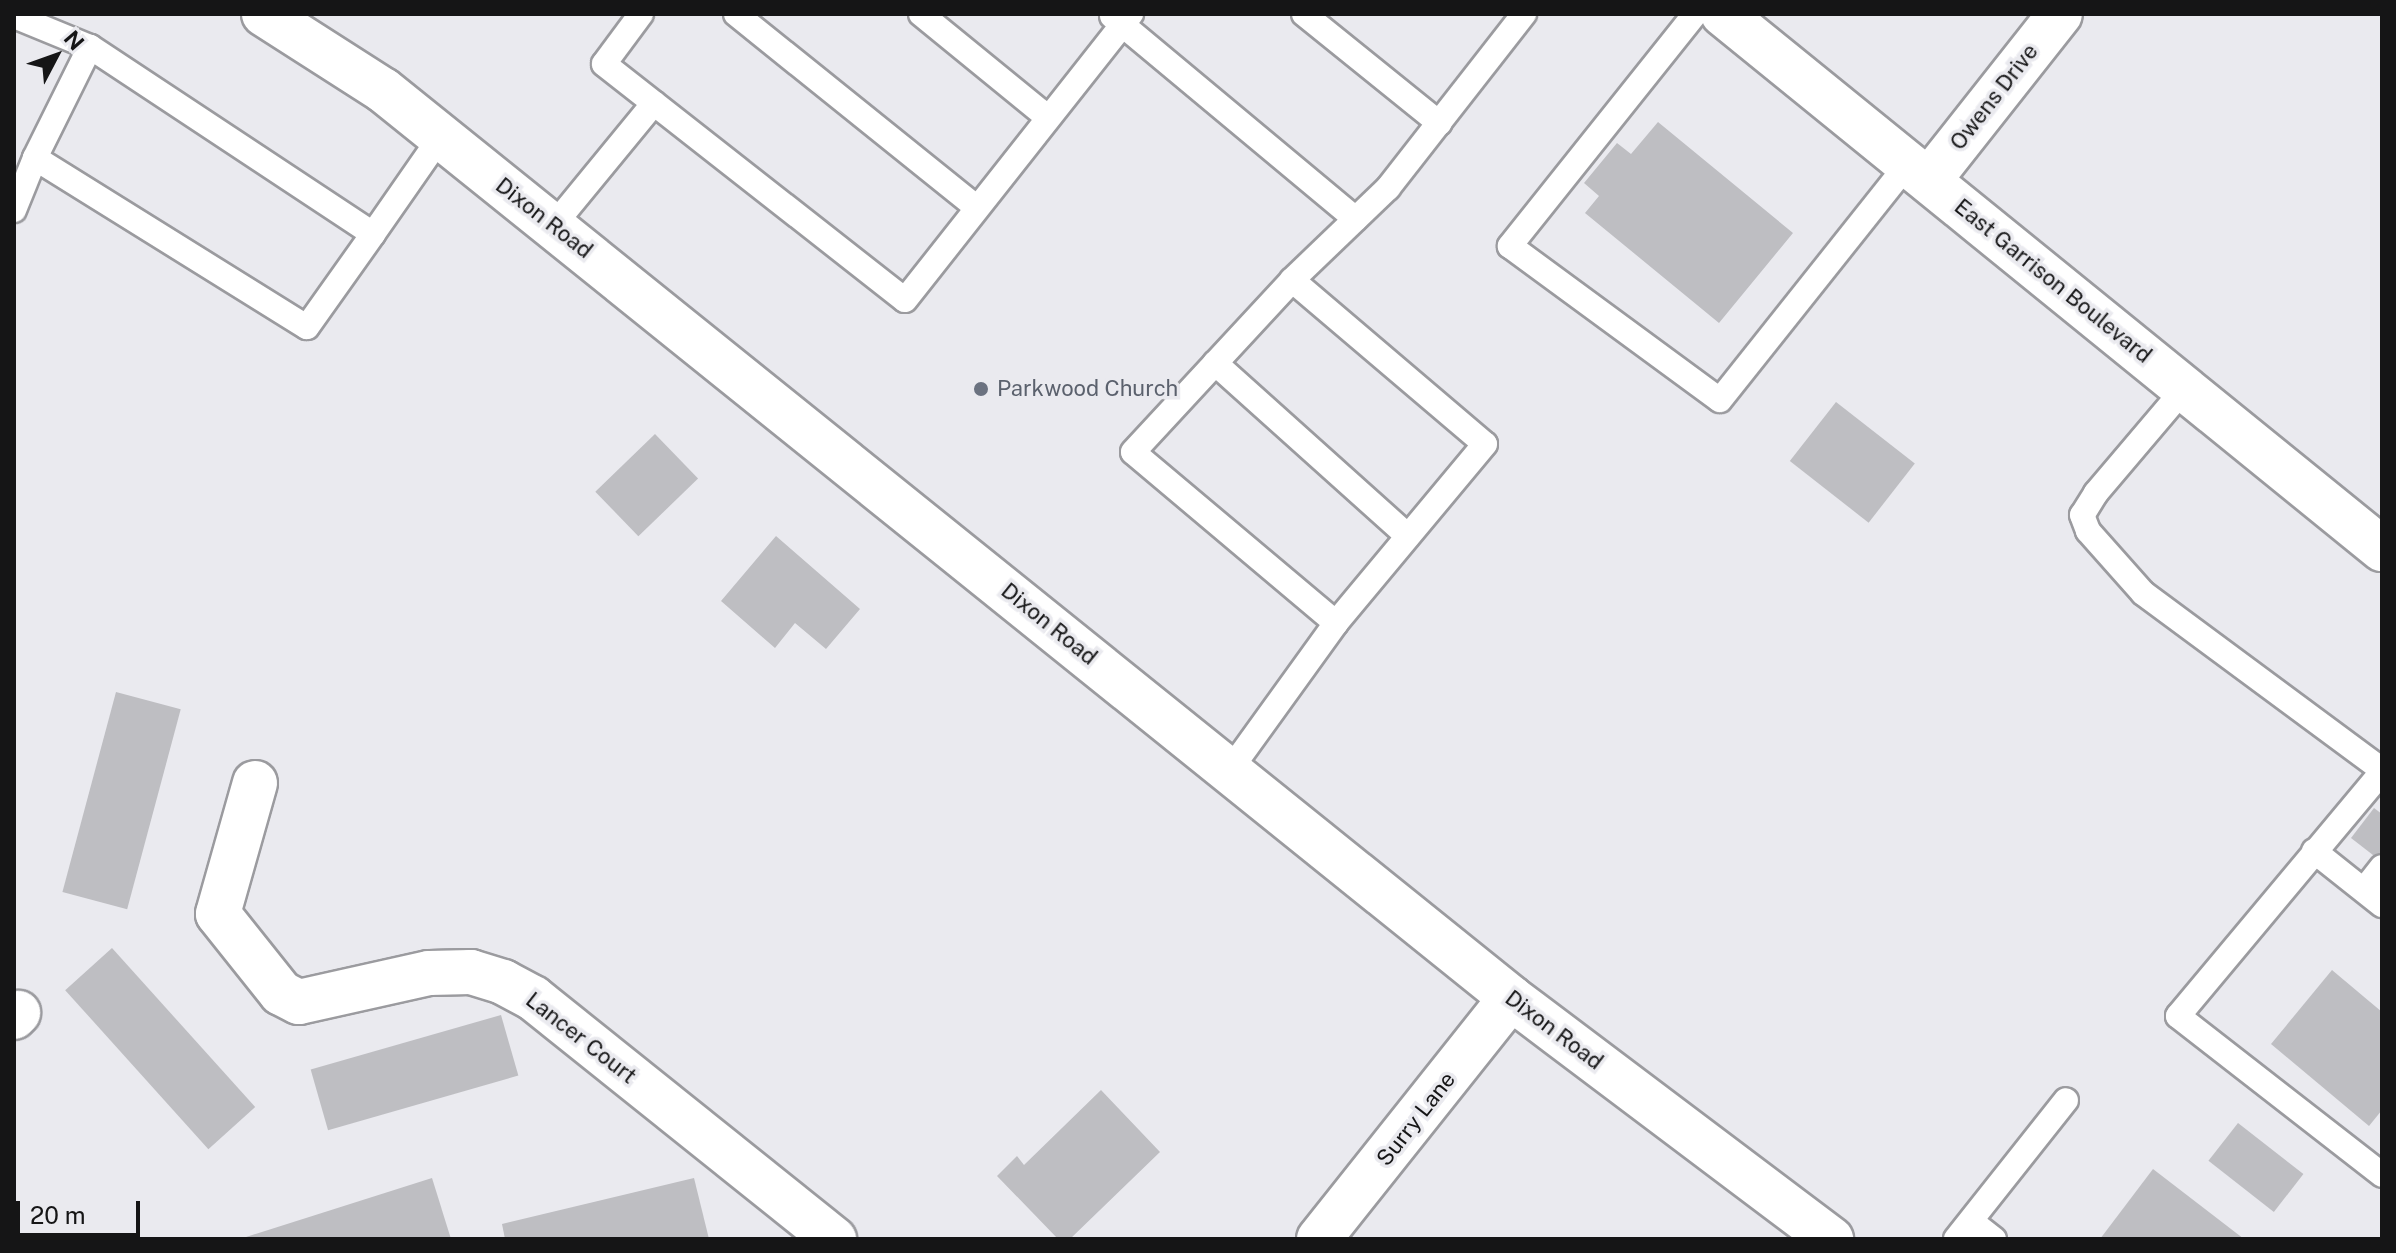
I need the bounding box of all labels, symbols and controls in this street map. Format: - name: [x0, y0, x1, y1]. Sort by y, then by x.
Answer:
- north arrow: [16, 16, 96, 96]
- text: N: [59, 25, 90, 55]
- street label: Owens Drive: [1944, 39, 2044, 155]
- street label: Dixon Road: [490, 172, 598, 264]
- street label: East Garrison Boulevard: [1949, 193, 2157, 369]
- place label: Parkwood Church: [997, 376, 1178, 402]
- marker: Parkwood Church: [972, 380, 990, 398]
- street label: Dixon Road: [996, 577, 1102, 671]
- street label: Dixon Road: [1500, 985, 1608, 1075]
- street label: Lancer Court: [521, 987, 641, 1089]
- street label: Surry Lane: [1371, 1067, 1461, 1171]
- scale bar: [20, 1185, 144, 1235]
- text: 20 m: [30, 1201, 86, 1229]

